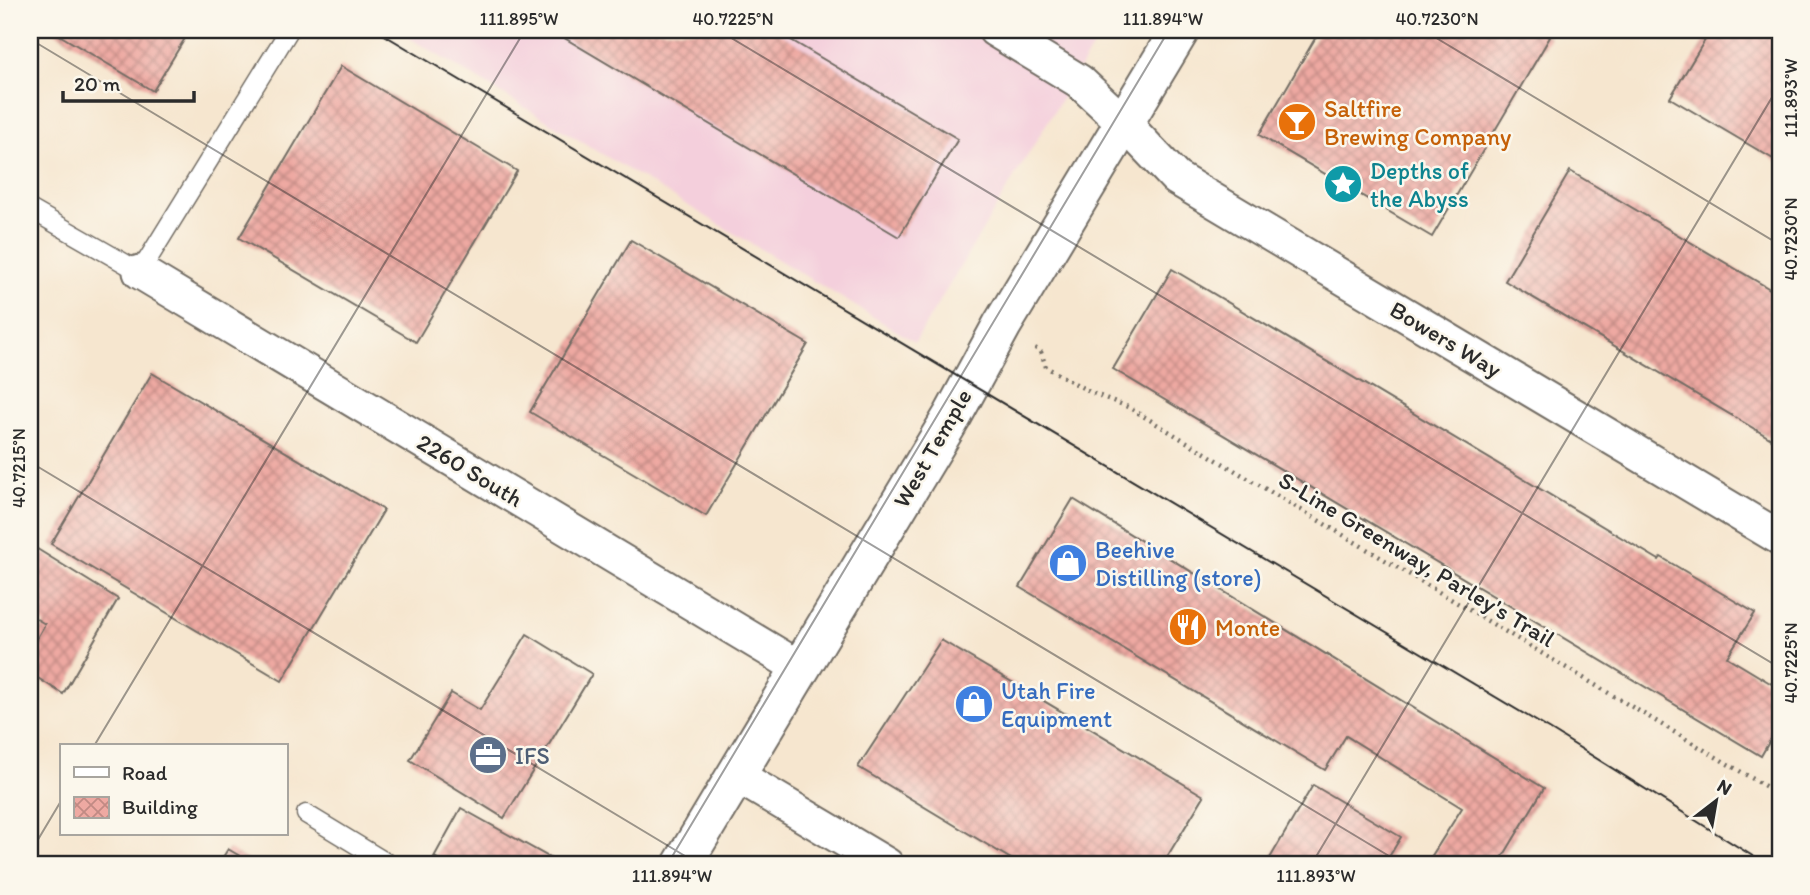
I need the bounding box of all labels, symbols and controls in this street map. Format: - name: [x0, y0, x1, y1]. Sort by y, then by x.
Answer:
- text: 111.895°W: [480, 8, 558, 30]
- text: 40.7225°N: [692, 8, 774, 30]
- text: 111.894°W: [1123, 8, 1203, 30]
- text: 40.7230°N: [1395, 8, 1479, 30]
- text: 111.893°W: [1780, 58, 1802, 138]
- scale bar: [63, 60, 194, 104]
- text: 20 m: [74, 71, 121, 96]
- place label: Saltfire Brewing Company: [1324, 94, 1511, 151]
- bar icon: Saltfire Brewing Company: [1276, 101, 1318, 143]
- place label: Depths of the Abyss: [1370, 156, 1469, 213]
- place icon: Depths of the Abyss: [1322, 163, 1364, 205]
- text: 40.7230°N: [1780, 197, 1802, 281]
- street label: Bowers Way: [1385, 294, 1507, 384]
- street label: West Temple: [886, 383, 978, 513]
- street label: 2260 South: [412, 427, 528, 513]
- text: 40.7215°N: [8, 428, 30, 508]
- street label: S-Line Greenway, Parley's Trail: [1274, 465, 1561, 653]
- place label: Beehive Distilling (store): [1095, 535, 1262, 592]
- shop icon: Beehive Distilling (store): [1047, 542, 1089, 584]
- restaurant icon: Monte: [1167, 606, 1209, 648]
- place label: Monte: [1215, 613, 1280, 642]
- text: 40.7225°N: [1780, 622, 1802, 704]
- place label: Utah Fire Equipment: [1001, 676, 1112, 733]
- shop icon: Utah Fire Equipment: [953, 683, 995, 725]
- office icon: IFS: [467, 734, 509, 776]
- place label: IFS: [515, 741, 550, 770]
- legend: [60, 744, 287, 836]
- text: Road: [122, 760, 168, 785]
- north arrow: [1680, 766, 1750, 836]
- text: N: [1713, 774, 1736, 800]
- text: Building: [122, 794, 198, 819]
- text: 111.894°W: [632, 865, 712, 887]
- text: 111.893°W: [1276, 865, 1356, 887]

